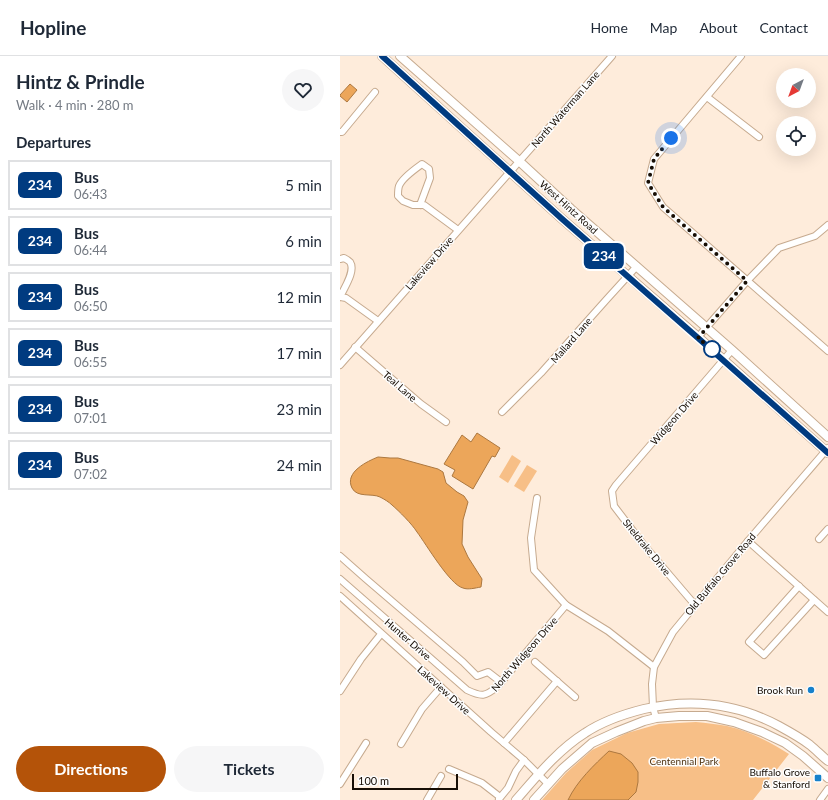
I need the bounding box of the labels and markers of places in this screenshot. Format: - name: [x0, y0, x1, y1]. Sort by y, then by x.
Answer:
- unlabelled marker: [703, 340, 721, 358]
- place label: Brook Run: [757, 684, 803, 696]
- marker: Brook Run: [806, 685, 816, 695]
- place label: Buffalo Grove & Stanford: [749, 766, 810, 790]
- marker: Buffalo Grove & Stanford: [813, 773, 823, 783]

